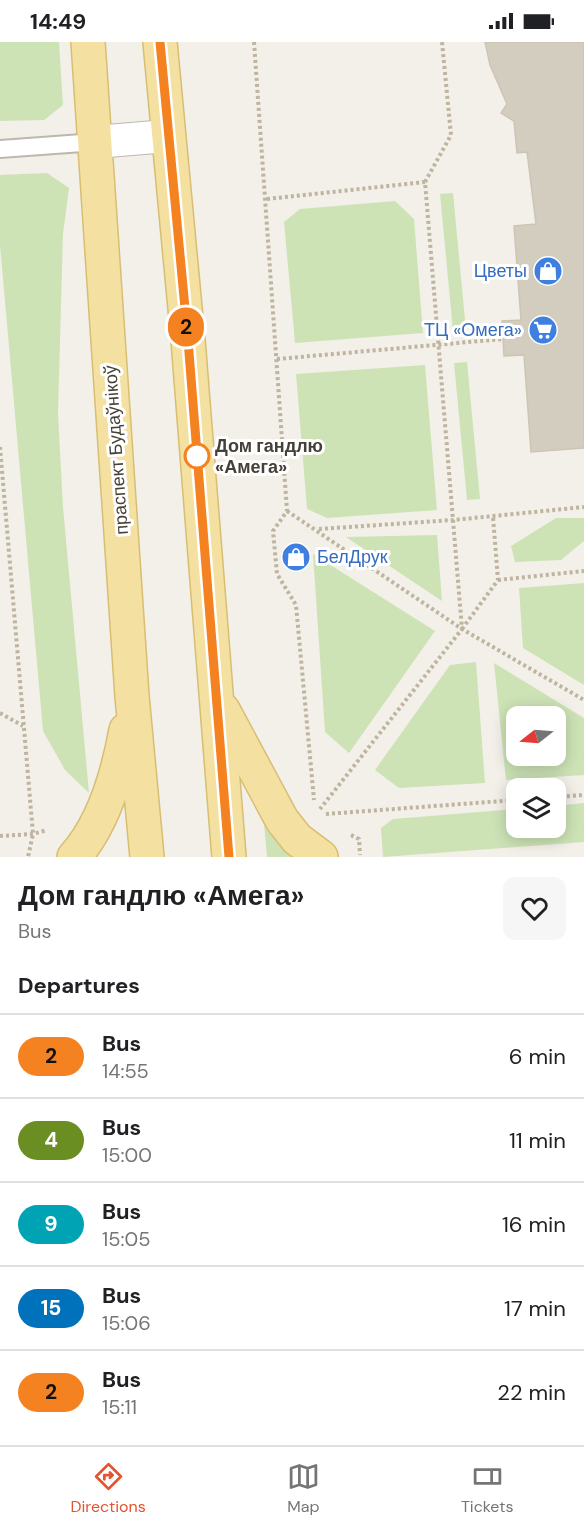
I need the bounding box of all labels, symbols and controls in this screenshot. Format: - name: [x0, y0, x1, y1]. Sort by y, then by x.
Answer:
- text: 14:49: [30, 7, 86, 36]
- shop icon: Цветы: [532, 255, 564, 287]
- place label: Цветы: [474, 259, 527, 283]
- line badge: 2: [166, 308, 206, 346]
- text: 2: [180, 313, 192, 341]
- supermarket icon: ТЦ «Омега»: [527, 314, 559, 346]
- place label: ТЦ «Омега»: [424, 318, 522, 342]
- street label: праспект Будаўнікоў: [98, 364, 134, 536]
- place label: Дом гандлю «Амега»: [215, 434, 323, 479]
- marker: Дом гандлю «Амега»: [184, 443, 210, 469]
- shop icon: БелДрук: [280, 541, 312, 573]
- place label: БелДрук: [317, 545, 388, 569]
- north arrow: [506, 706, 566, 766]
- map controls: [506, 706, 566, 838]
- button: layers: [506, 778, 566, 838]
- text: Дом гандлю «Амега»: [18, 877, 304, 914]
- button: heart: [503, 877, 566, 940]
- text: Bus: [18, 918, 52, 944]
- text: Departures: [18, 971, 140, 1000]
- text: Bus: [102, 1029, 141, 1058]
- text: 2: [45, 1042, 57, 1070]
- text: 6 min: [509, 1042, 566, 1071]
- text: 14:55: [102, 1058, 149, 1084]
- text: Bus: [102, 1113, 141, 1142]
- text: 4: [44, 1126, 58, 1154]
- text: 11 min: [509, 1126, 566, 1155]
- text: 15:00: [102, 1142, 152, 1168]
- text: Bus: [102, 1197, 141, 1226]
- text: 9: [44, 1210, 58, 1238]
- text: 16 min: [502, 1210, 566, 1239]
- text: 15:05: [102, 1226, 150, 1252]
- text: Bus: [102, 1281, 141, 1310]
- text: 15: [41, 1294, 61, 1322]
- text: 17 min: [504, 1294, 566, 1323]
- text: 15:06: [102, 1310, 151, 1336]
- text: Bus: [102, 1365, 141, 1394]
- text: 2: [45, 1378, 57, 1406]
- text: 22 min: [497, 1378, 566, 1407]
- text: 15:11: [102, 1394, 137, 1420]
- tab: Directions: [71, 1460, 146, 1517]
- tab: Map: [287, 1460, 320, 1517]
- tab: Tickets: [461, 1460, 513, 1517]

